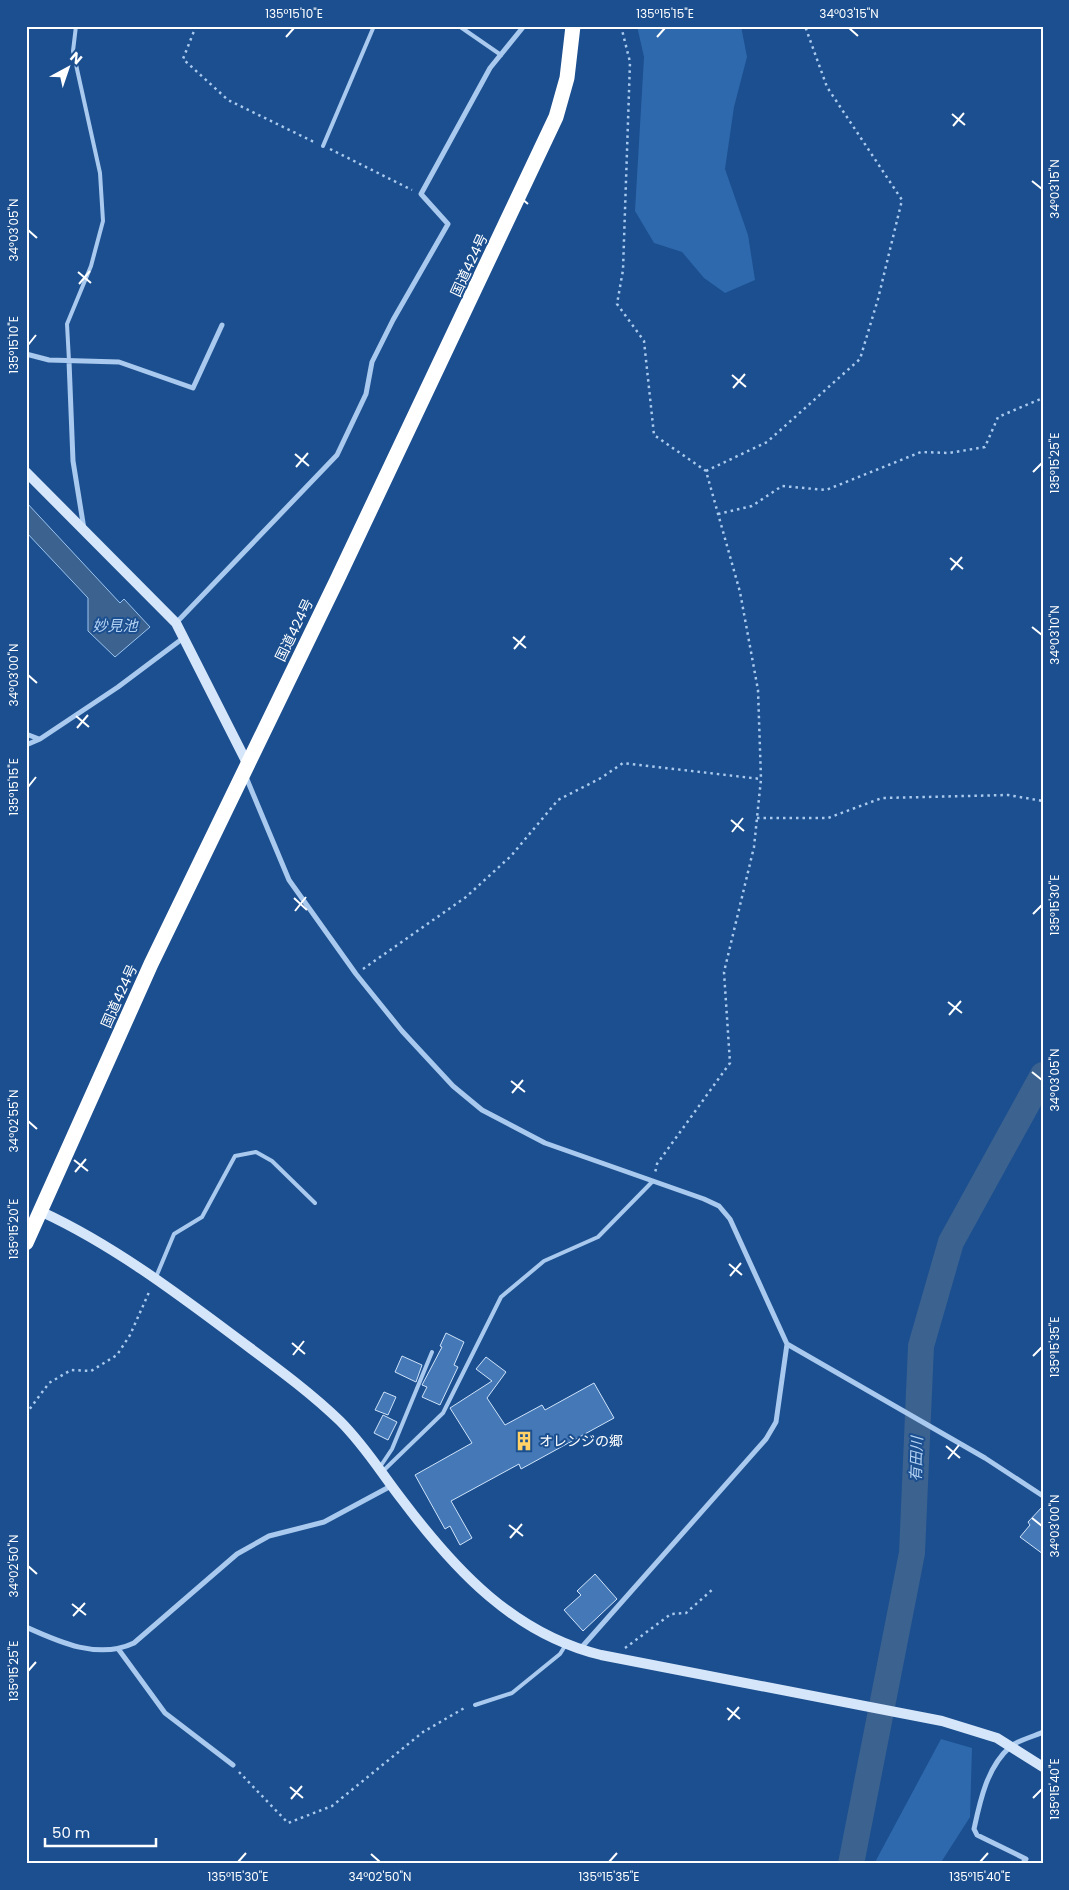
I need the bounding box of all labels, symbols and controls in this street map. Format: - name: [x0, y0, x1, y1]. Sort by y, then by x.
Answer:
- text: 135°15'10"E: [265, 5, 323, 22]
- text: 135°15'15"E: [636, 5, 694, 22]
- text: 34°03'15"N: [819, 5, 879, 22]
- north arrow: [42, 42, 92, 92]
- text: N: [66, 47, 87, 69]
- text: 34°03'15"N: [1046, 159, 1063, 219]
- text: 34°03'05"N: [5, 198, 22, 262]
- street label: 国道424号: [446, 230, 492, 300]
- text: 135°15'10"E: [5, 316, 22, 374]
- text: 135°15'25"E: [1046, 433, 1063, 493]
- street label: 国道424号: [270, 595, 318, 665]
- text: 34°03'10"N: [1046, 605, 1063, 665]
- water label: 妙見池: [92, 615, 139, 636]
- text: 34°03'00"N: [5, 643, 22, 707]
- text: 135°15'15"E: [5, 758, 22, 816]
- text: 135°15'30"E: [1046, 875, 1063, 935]
- street label: 国道424号: [96, 961, 142, 1031]
- text: 34°03'05"N: [1046, 1048, 1063, 1112]
- text: 34°02'55"N: [5, 1090, 22, 1152]
- text: 135°15'20"E: [5, 1199, 22, 1259]
- text: 135°15'35"E: [1046, 1317, 1063, 1377]
- building icon: オレンジの郷: [513, 1430, 535, 1452]
- place label: オレンジの郷: [539, 1431, 623, 1451]
- water label: 有田川: [905, 1434, 927, 1482]
- text: 34°03'00"N: [1046, 1494, 1063, 1558]
- text: 34°02'50"N: [5, 1535, 22, 1597]
- text: 135°15'25"E: [5, 1641, 22, 1701]
- text: 135°15'40"E: [1046, 1758, 1063, 1820]
- scale bar: [45, 1815, 156, 1847]
- text: 50 m: [52, 1822, 90, 1843]
- text: 135°15'30"E: [208, 1868, 268, 1885]
- text: 34°02'50"N: [349, 1868, 411, 1885]
- text: 135°15'35"E: [579, 1868, 639, 1885]
- text: 135°15'40"E: [949, 1868, 1011, 1885]

